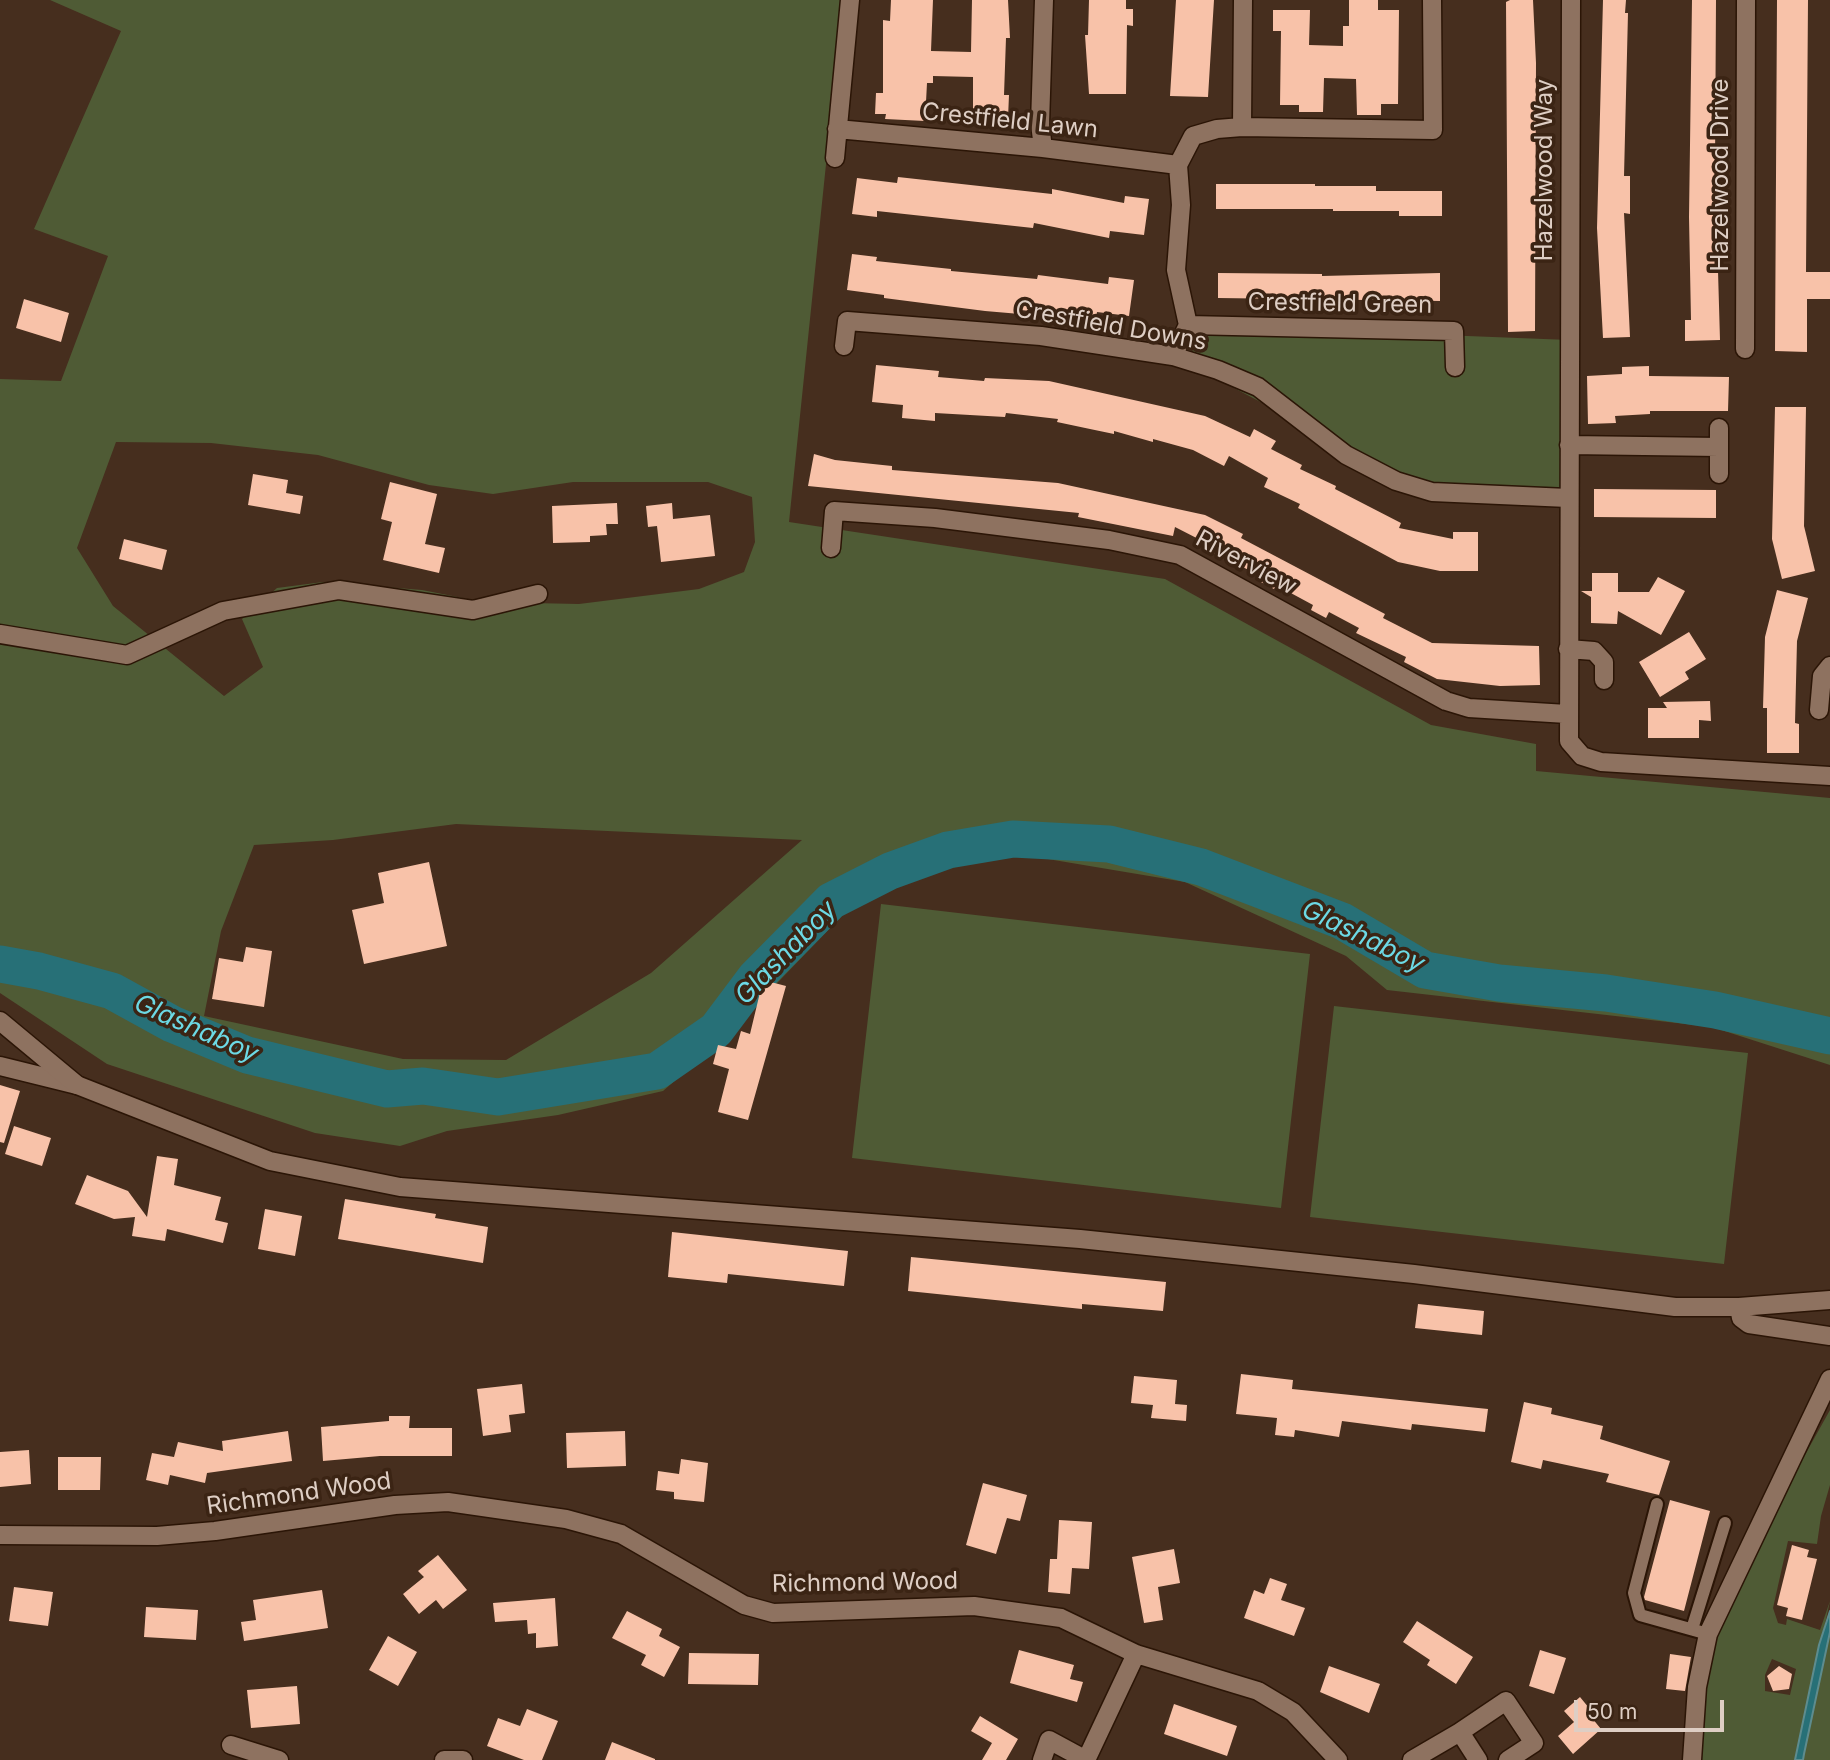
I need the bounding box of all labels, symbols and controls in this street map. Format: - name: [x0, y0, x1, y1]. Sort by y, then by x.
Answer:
- street label: Hazelwood Drive: [1707, 78, 1735, 272]
- street label: Hazelwood Way: [1531, 79, 1559, 261]
- street label: Crestfield Lawn: [921, 97, 1099, 145]
- street label: Crestfield Green: [1247, 288, 1433, 320]
- street label: Crestfield Downs: [1013, 295, 1209, 357]
- street label: Riverview: [1191, 524, 1301, 602]
- water label: Glashaboy: [1297, 894, 1429, 980]
- water label: Glashaboy: [729, 895, 843, 1011]
- water label: Glashaboy: [129, 988, 263, 1070]
- street label: Richmond Wood: [205, 1467, 393, 1521]
- street label: Richmond Wood: [772, 1567, 958, 1599]
- scale bar: [1578, 1686, 1728, 1730]
- text: 50 m: [1587, 1699, 1637, 1724]

